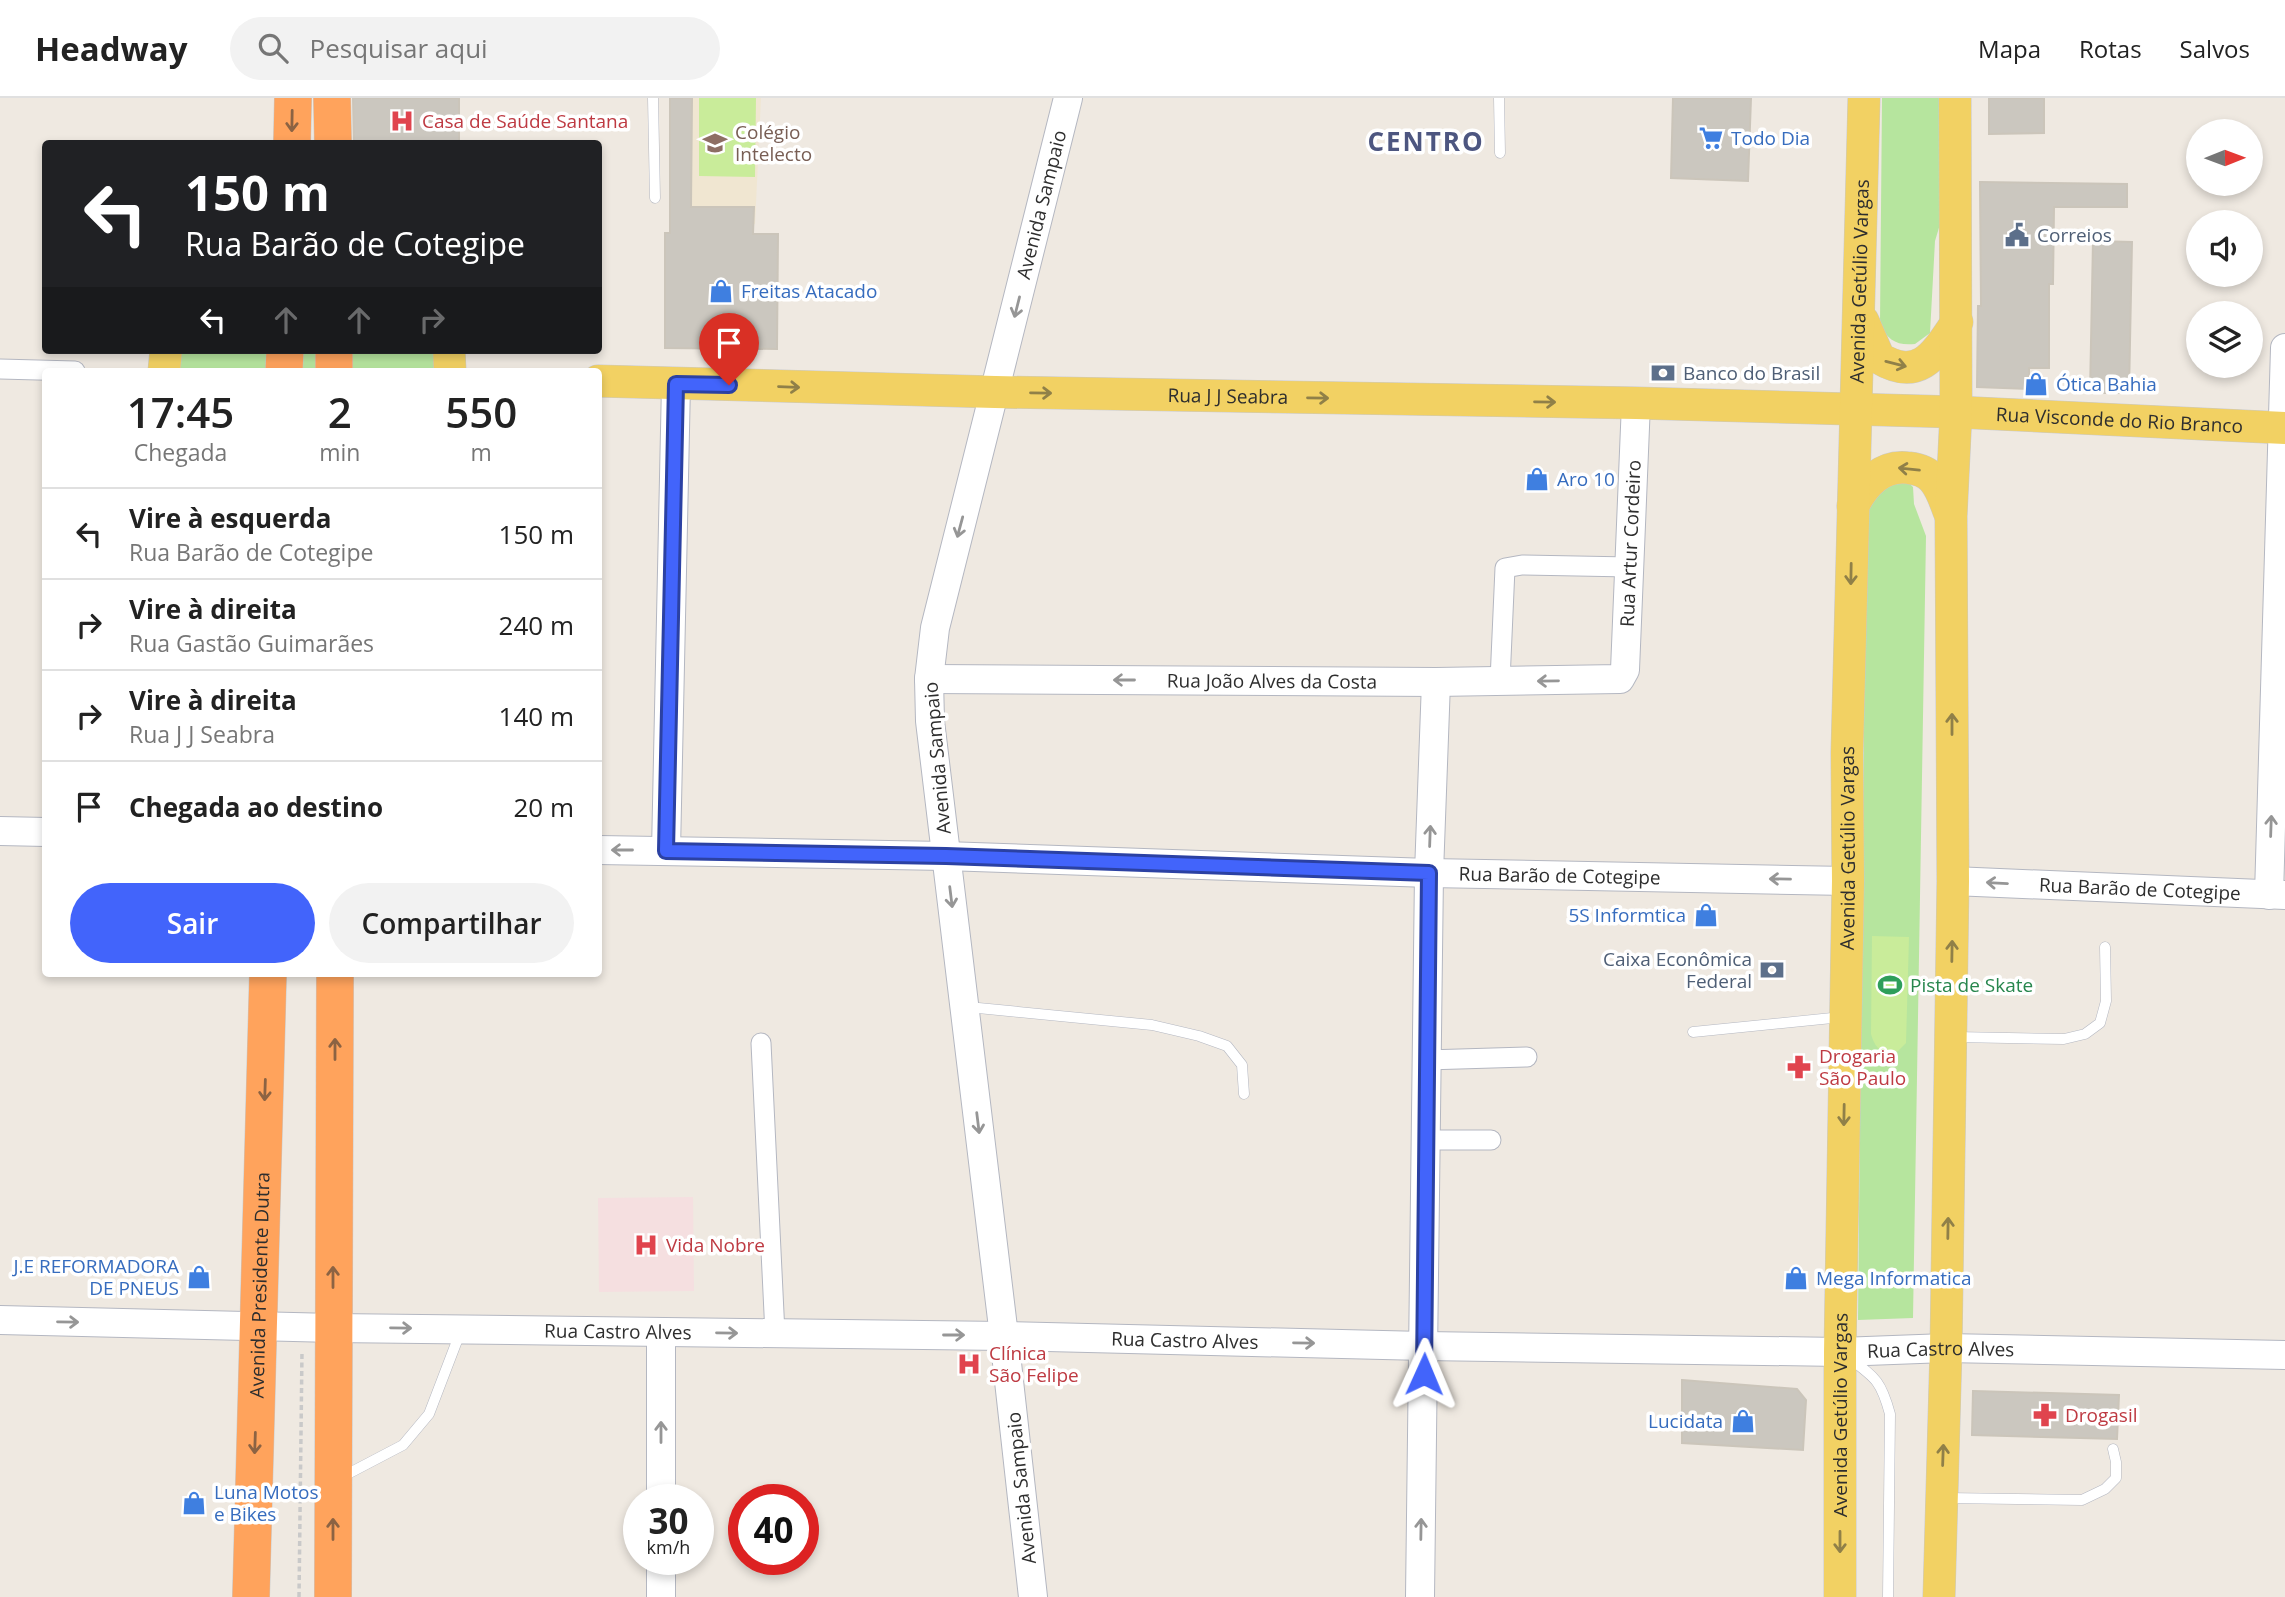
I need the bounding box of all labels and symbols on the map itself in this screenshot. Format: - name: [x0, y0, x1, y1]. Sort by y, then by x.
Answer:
- hospital icon: Casa de Saúde Santana: [388, 107, 416, 135]
- place label: Casa de Saúde Santana: [422, 108, 628, 134]
- one-way arrow: [286, 109, 299, 132]
- place label: Colégio Intelecto: [735, 119, 812, 167]
- north arrow: [2186, 119, 2263, 196]
- district label: CENTRO: [1367, 123, 1485, 159]
- supermarket icon: Todo Dia: [1697, 124, 1725, 152]
- place label: Todo Dia: [1731, 125, 1810, 151]
- street label: Avenida Sampaio: [1010, 127, 1072, 282]
- school or university icon: Colégio Intelecto: [701, 129, 729, 157]
- street label: Avenida Getúlio Vargas: [1844, 179, 1875, 384]
- public building icon: Correios: [2003, 221, 2031, 249]
- place label: Correios: [2037, 222, 2112, 248]
- shop icon: Freitas Atacado: [707, 277, 735, 305]
- place label: Freitas Atacado: [741, 278, 877, 304]
- one-way arrow: [1010, 295, 1023, 318]
- pin: [699, 313, 759, 385]
- bank icon: Banco do Brasil: [1649, 359, 1677, 387]
- one-way arrow: [1885, 359, 1907, 372]
- place label: Banco do Brasil: [1683, 360, 1820, 386]
- shop icon: Ótica Bahia: [2022, 370, 2050, 398]
- place label: Ótica Bahia: [2056, 371, 2157, 397]
- one-way arrow: [777, 380, 800, 393]
- street label: Rua J J Seabra: [1167, 382, 1288, 410]
- one-way arrow: [1029, 386, 1052, 400]
- one-way arrow: [1306, 391, 1329, 405]
- one-way arrow: [1533, 395, 1556, 408]
- street label: Rua Visconde do Rio Branco: [1995, 401, 2244, 439]
- street label: Rua Artur Cordeiro: [1614, 459, 1647, 628]
- one-way arrow: [1898, 463, 1921, 476]
- shop icon: Aro 10: [1523, 465, 1551, 493]
- place label: Aro 10: [1557, 466, 1615, 492]
- one-way arrow: [952, 516, 965, 538]
- one-way arrow: [1844, 562, 1858, 585]
- street label: Rua João Alves da Costa: [1167, 667, 1377, 695]
- one-way arrow: [1113, 673, 1136, 687]
- one-way arrow: [1536, 674, 1559, 688]
- street label: Avenida Sampaio: [917, 681, 957, 835]
- one-way arrow: [1945, 713, 1959, 736]
- street label: Avenida Getúlio Vargas: [1834, 746, 1861, 950]
- one-way arrow: [2264, 815, 2277, 838]
- one-way arrow: [1424, 825, 1437, 848]
- one-way arrow: [611, 843, 634, 857]
- street label: Rua Barão de Cotegipe: [1458, 861, 1661, 890]
- street label: Rua Barão de Cotegipe: [2038, 872, 2241, 906]
- one-way arrow: [1769, 873, 1792, 886]
- one-way arrow: [1985, 876, 2008, 889]
- one-way arrow: [944, 885, 957, 908]
- shop icon: 5S Informtica: [1692, 901, 1720, 929]
- place label: 5S Informtica: [1568, 902, 1686, 928]
- one-way arrow: [1945, 940, 1959, 963]
- place label: Caixa Econômica Federal: [1603, 946, 1752, 994]
- bank icon: Caixa Econômica Federal: [1758, 956, 1786, 984]
- sports icon: Pista de Skate: [1876, 971, 1904, 999]
- place label: Pista de Skate: [1910, 972, 2033, 998]
- one-way arrow: [328, 1038, 342, 1061]
- place label: Drogaria São Paulo: [1819, 1043, 1906, 1091]
- pharmacy icon: Drogaria São Paulo: [1785, 1053, 1813, 1081]
- one-way arrow: [259, 1078, 272, 1101]
- one-way arrow: [1838, 1103, 1851, 1126]
- one-way arrow: [972, 1111, 985, 1134]
- street label: Avenida Presidente Dutra: [243, 1172, 276, 1399]
- one-way arrow: [1941, 1217, 1955, 1240]
- hospital icon: Vida Nobre: [632, 1231, 660, 1259]
- place label: Vida Nobre: [666, 1232, 765, 1258]
- place label: J.E REFORMADORA DE PNEUS: [11, 1253, 179, 1301]
- shop icon: J.E REFORMADORA DE PNEUS: [185, 1263, 213, 1291]
- shop icon: Mega Informatica: [1782, 1264, 1810, 1292]
- place label: Mega Informatica: [1816, 1265, 1972, 1291]
- one-way arrow: [326, 1266, 340, 1289]
- street label: Avenida Getúlio Vargas: [1827, 1313, 1854, 1517]
- one-way arrow: [56, 1315, 79, 1328]
- street label: Rua Castro Alves: [544, 1318, 692, 1345]
- one-way arrow: [389, 1322, 412, 1335]
- one-way arrow: [715, 1326, 738, 1340]
- street label: Rua Castro Alves: [1111, 1326, 1259, 1355]
- one-way arrow: [942, 1328, 965, 1342]
- street label: Rua Castro Alves: [1866, 1335, 2015, 1364]
- one-way arrow: [1292, 1336, 1315, 1349]
- position arrow: [1387, 1337, 1461, 1411]
- place label: Clínica São Felipe: [989, 1340, 1079, 1388]
- hospital icon: Clínica São Felipe: [955, 1350, 983, 1378]
- pharmacy icon: Drogasil: [2031, 1401, 2059, 1429]
- place label: Drogasil: [2065, 1402, 2138, 1428]
- shop icon: Lucidata: [1729, 1407, 1757, 1435]
- place label: Lucidata: [1648, 1408, 1723, 1434]
- street label: Avenida Sampaio: [1000, 1411, 1042, 1565]
- one-way arrow: [654, 1420, 668, 1443]
- one-way arrow: [249, 1431, 262, 1454]
- one-way arrow: [1936, 1444, 1950, 1467]
- place label: Luna Motos e Bikes: [214, 1479, 319, 1527]
- speed limit sign: 40: [728, 1484, 819, 1575]
- shop icon: Luna Motos e Bikes: [180, 1489, 208, 1517]
- one-way arrow: [326, 1518, 340, 1541]
- one-way arrow: [1414, 1518, 1428, 1541]
- one-way arrow: [1833, 1531, 1847, 1554]

